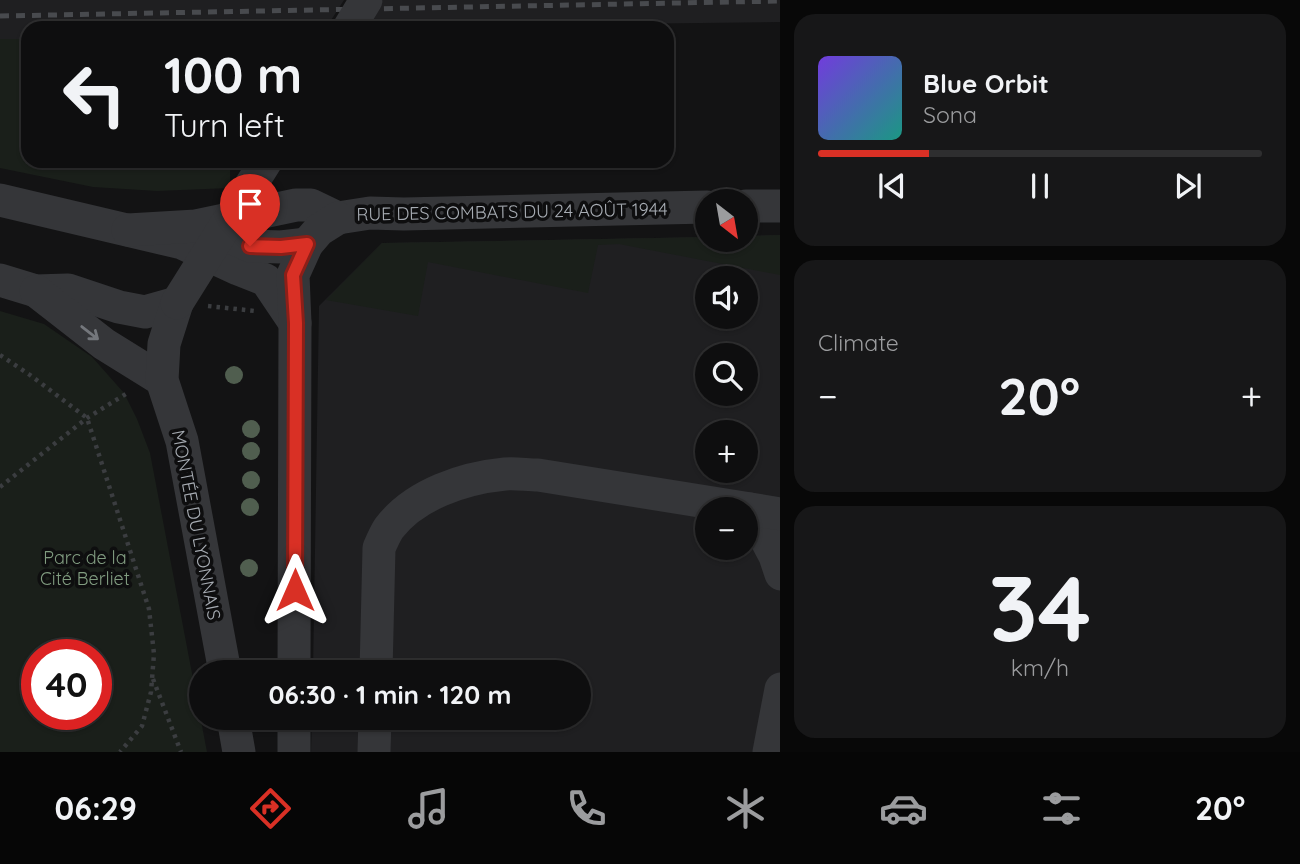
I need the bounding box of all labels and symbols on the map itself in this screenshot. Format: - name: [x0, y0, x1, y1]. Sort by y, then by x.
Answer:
- pin: [220, 174, 280, 246]
- north arrow: [695, 189, 758, 252]
- street label: RUE DES COMBATS DU 24 AOÛT 1944: [356, 197, 668, 226]
- one-way arrow: [81, 325, 99, 340]
- street label: MONTÉE DU LYONNAIS: [167, 428, 226, 622]
- park label: Parc de la Cité Berliet: [40, 546, 130, 590]
- position arrow: [258, 553, 332, 627]
- speed limit sign: 40: [21, 639, 112, 730]

